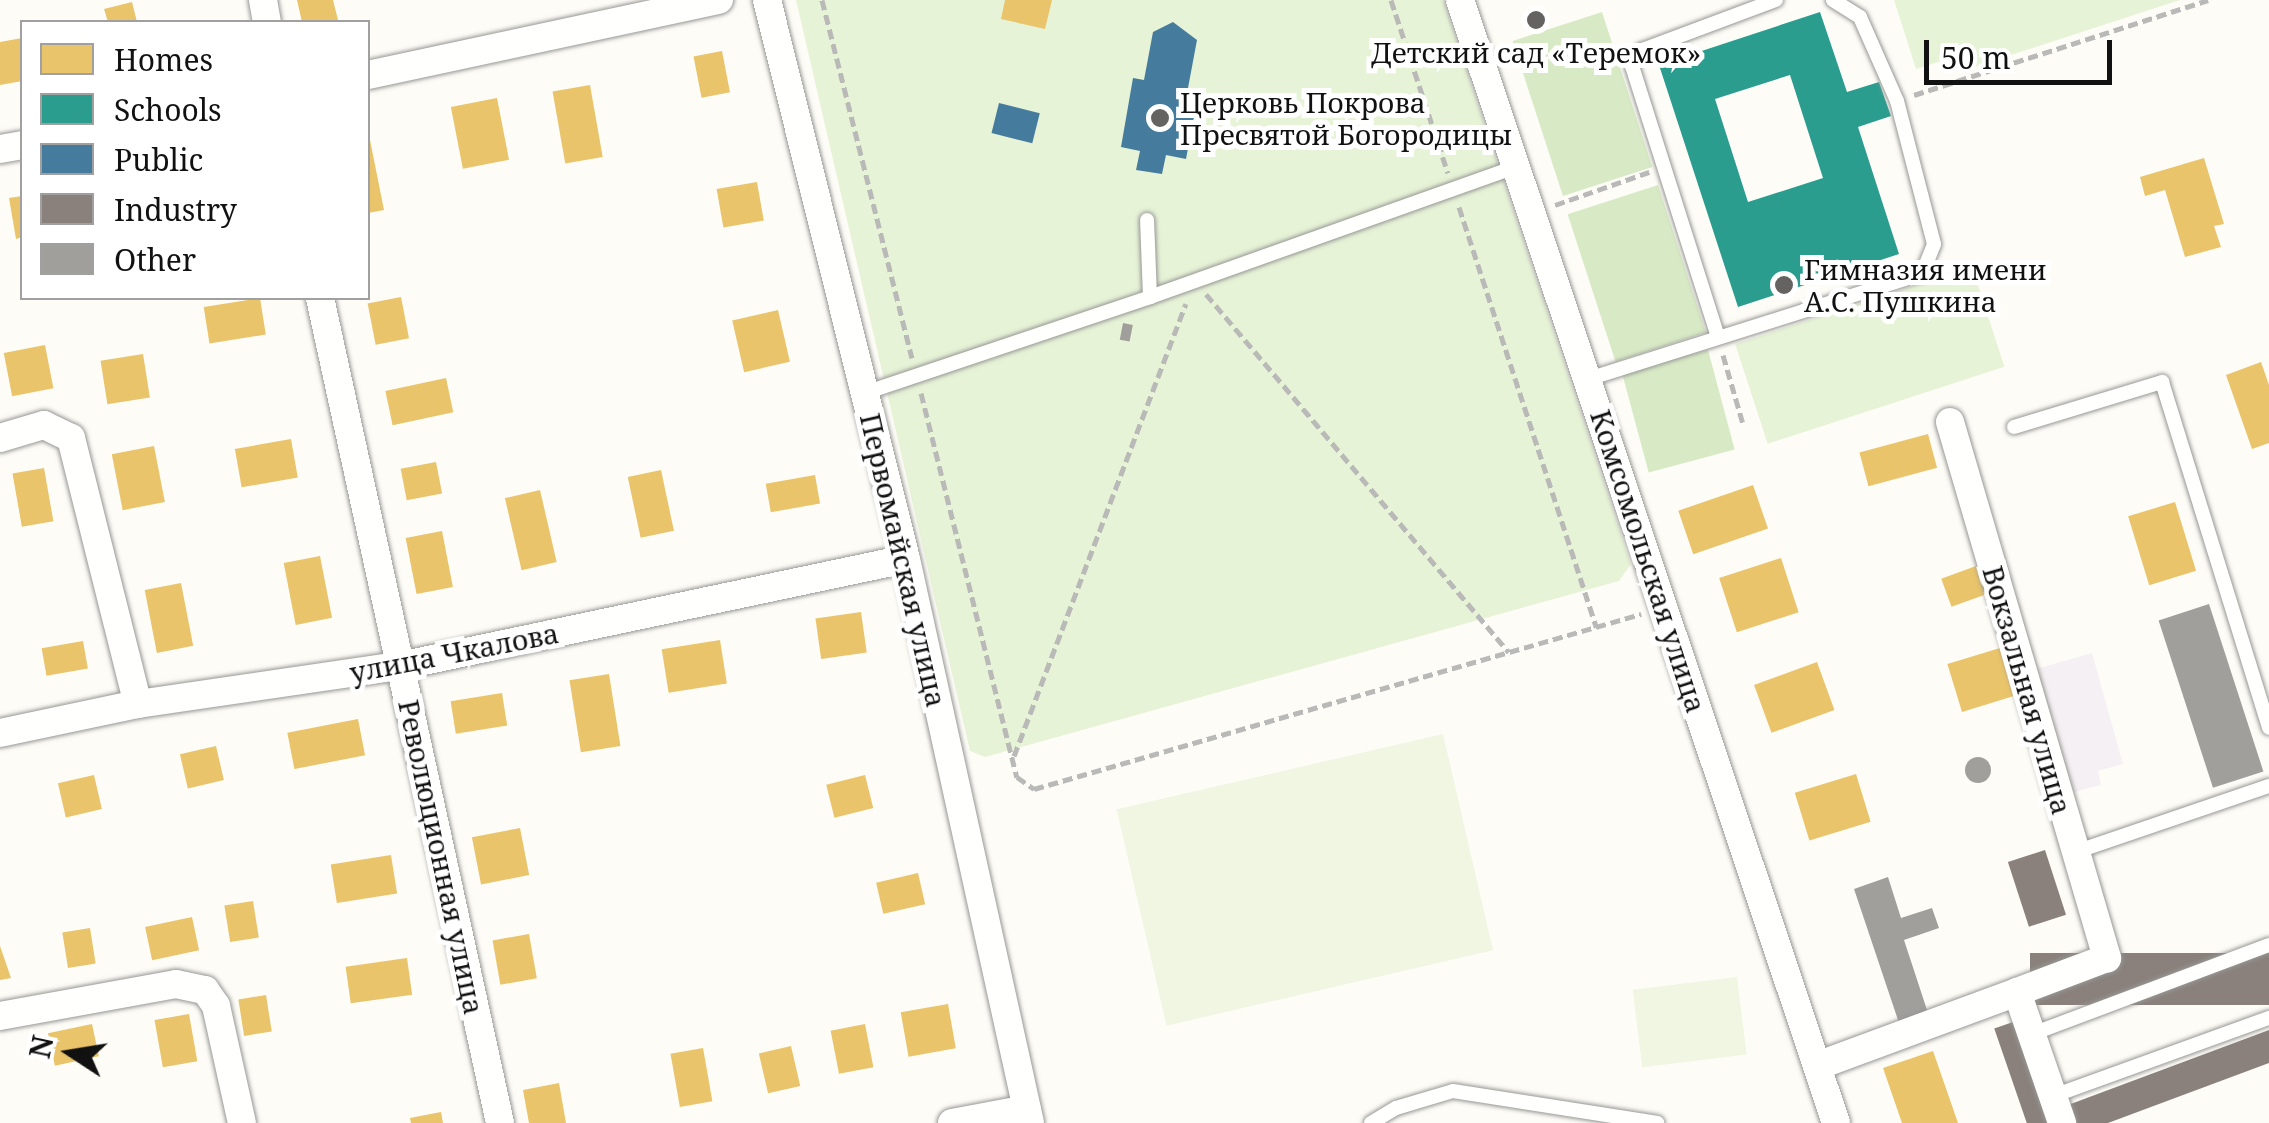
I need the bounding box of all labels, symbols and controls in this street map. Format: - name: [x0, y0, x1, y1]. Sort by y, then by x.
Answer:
- marker: Детский сад «Теремок»: [1525, 9, 1547, 31]
- legend: [20, 20, 370, 300]
- scale bar: [1929, 20, 2116, 82]
- place label: Детский сад «Теремок»: [1371, 35, 1701, 69]
- text: 50 m: [1941, 37, 2011, 78]
- text: Homes: [114, 39, 213, 80]
- place label: Церковь Покрова Пресвятой Богородицы: [1180, 85, 1512, 151]
- text: Schools: [114, 89, 222, 130]
- marker: Церковь Покрова Пресвятой Богородицы: [1149, 107, 1171, 129]
- text: Public: [114, 139, 203, 180]
- text: Industry: [114, 189, 237, 230]
- text: Other: [114, 239, 196, 280]
- place label: Гимназия имени А.С. Пушкина: [1804, 252, 2047, 318]
- marker: Гимназия имени А.С. Пушкина: [1773, 274, 1795, 296]
- street label: Комсомольская улица: [1584, 405, 1714, 717]
- street label: Первомайская улица: [854, 410, 954, 710]
- street label: Вокзальная улица: [1976, 562, 2080, 818]
- street label: улица Чкалова: [347, 615, 561, 689]
- street label: Революционная улица: [392, 697, 492, 1017]
- north arrow: [20, 1003, 120, 1103]
- text: N: [20, 1032, 62, 1062]

